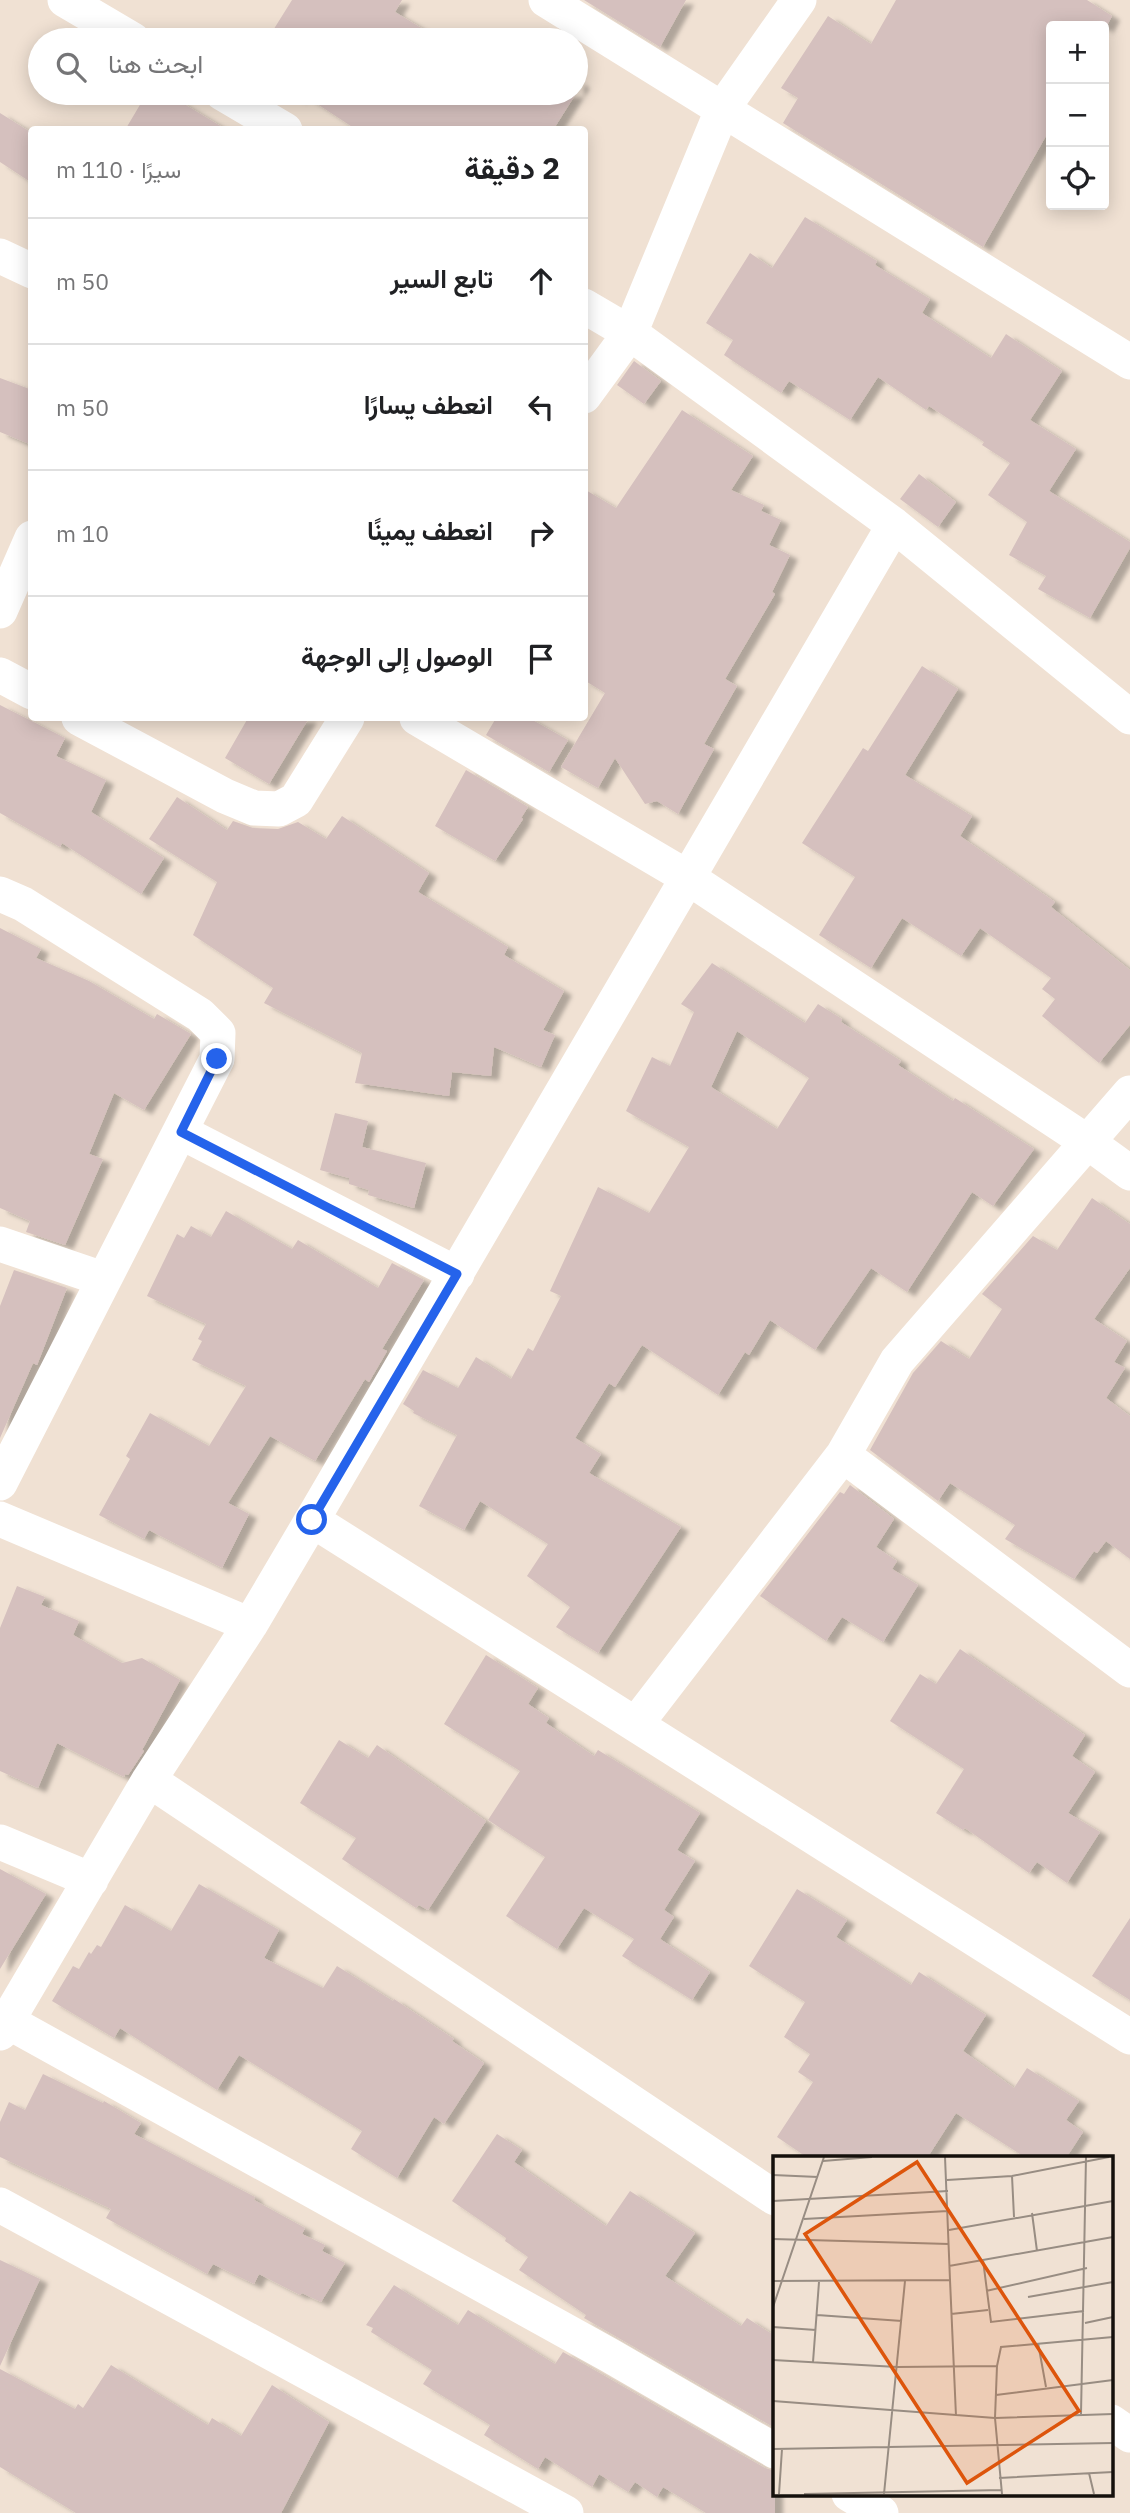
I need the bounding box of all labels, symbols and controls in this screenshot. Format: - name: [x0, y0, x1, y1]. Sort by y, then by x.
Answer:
- map controls: [1046, 21, 1109, 210]
- button: +: [1046, 21, 1109, 84]
- search box: [28, 28, 588, 105]
- text: ابحث هنا: [108, 46, 203, 80]
- icon: search: [52, 48, 90, 86]
- button: −: [1046, 84, 1109, 147]
- button: locate: [1046, 147, 1109, 210]
- text: 2 دقيقة: [464, 148, 560, 187]
- text: سيرًا · 110 m: [56, 154, 181, 184]
- text: تابع السير: [390, 261, 493, 295]
- icon: ahead: [522, 262, 560, 300]
- text: 50 m: [56, 266, 109, 296]
- text: انعطف يسارًا: [364, 387, 493, 421]
- icon: left: [522, 388, 560, 426]
- text: 50 m: [56, 392, 109, 422]
- text: انعطف يمينًا: [367, 513, 493, 547]
- icon: right: [522, 514, 560, 552]
- text: 10 m: [56, 518, 109, 548]
- text: الوصول إلى الوجهة: [301, 639, 493, 673]
- icon: arrive: [522, 640, 560, 678]
- route end: [201, 1043, 232, 1074]
- route start: [296, 1504, 327, 1535]
- inset map: [773, 2156, 1112, 2496]

